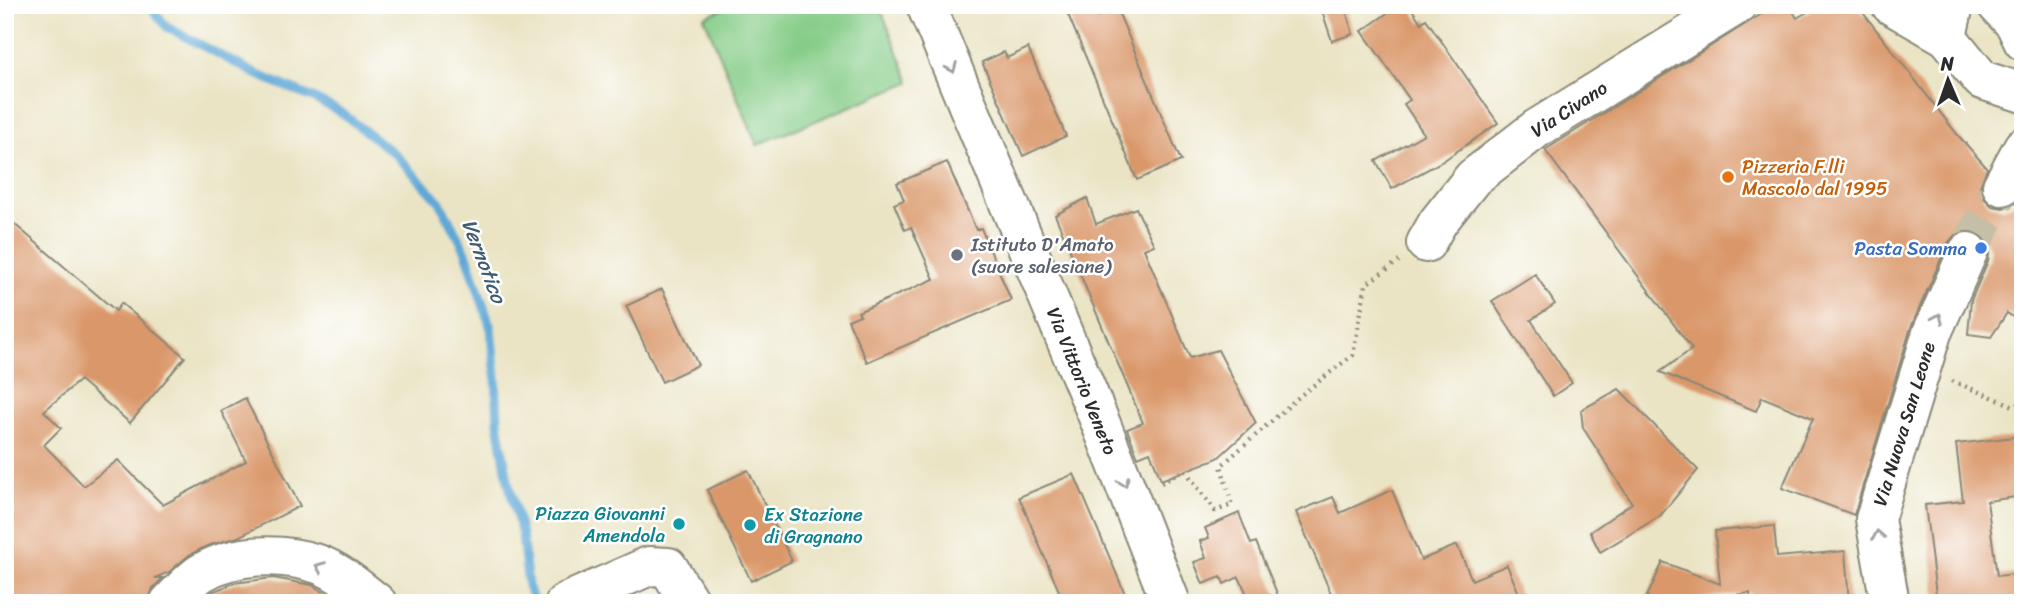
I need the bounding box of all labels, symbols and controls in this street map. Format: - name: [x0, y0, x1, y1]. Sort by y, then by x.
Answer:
- north arrow: [1912, 46, 1982, 116]
- text: N: [1939, 47, 1955, 80]
- one-way arrow: [944, 61, 958, 74]
- street label: Via Civano: [1524, 71, 1614, 146]
- place label: Pizzeria F.lli Mascolo dal 1995: [1742, 150, 1888, 205]
- marker: Pizzeria F.lli Mascolo dal 1995: [1720, 169, 1736, 185]
- water label: Vernotico: [451, 213, 518, 311]
- place label: Istituto D'Amato (suore salesiane): [970, 228, 1114, 283]
- place label: Pasta Somma: [1854, 232, 1967, 265]
- marker: Pasta Somma: [1973, 240, 1989, 256]
- marker: Istituto D'Amato (suore salesiane): [949, 247, 965, 263]
- street label: Via Vittorio Veneto: [1037, 302, 1127, 460]
- one-way arrow: [1930, 313, 1944, 325]
- street label: Via Nuova San Leone: [1863, 338, 1945, 510]
- one-way arrow: [1115, 476, 1129, 488]
- place label: Piazza Giovanni Amendola: [535, 497, 666, 552]
- place label: Ex Stazione di Gragnano: [764, 498, 863, 553]
- marker: Piazza Giovanni Amendola: [671, 516, 687, 532]
- marker: Ex Stazione di Gragnano: [742, 517, 758, 533]
- one-way arrow: [1871, 530, 1886, 541]
- one-way arrow: [315, 561, 327, 575]

